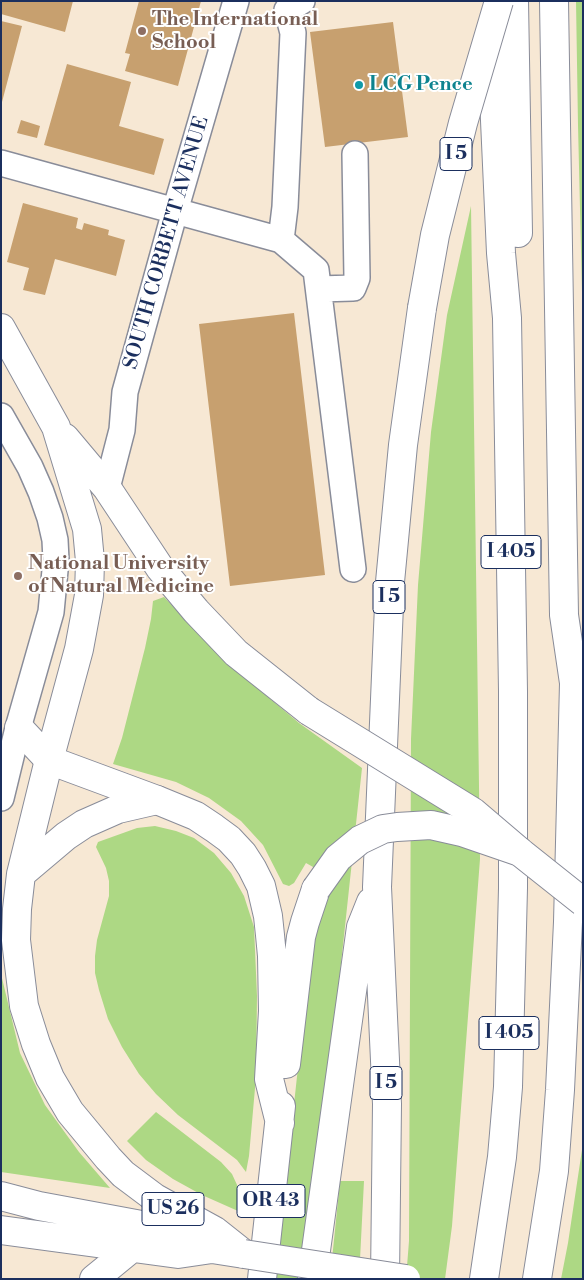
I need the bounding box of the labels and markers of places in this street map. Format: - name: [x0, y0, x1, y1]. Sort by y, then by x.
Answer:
- place label: The International School: [152, 8, 318, 55]
- marker: The International School: [136, 25, 148, 37]
- place label: LCG Pence: [369, 73, 473, 97]
- marker: LCG Pence: [353, 79, 365, 91]
- place label: National University of Natural Medicine: [28, 552, 214, 599]
- marker: National University of Natural Medicine: [12, 570, 24, 582]

